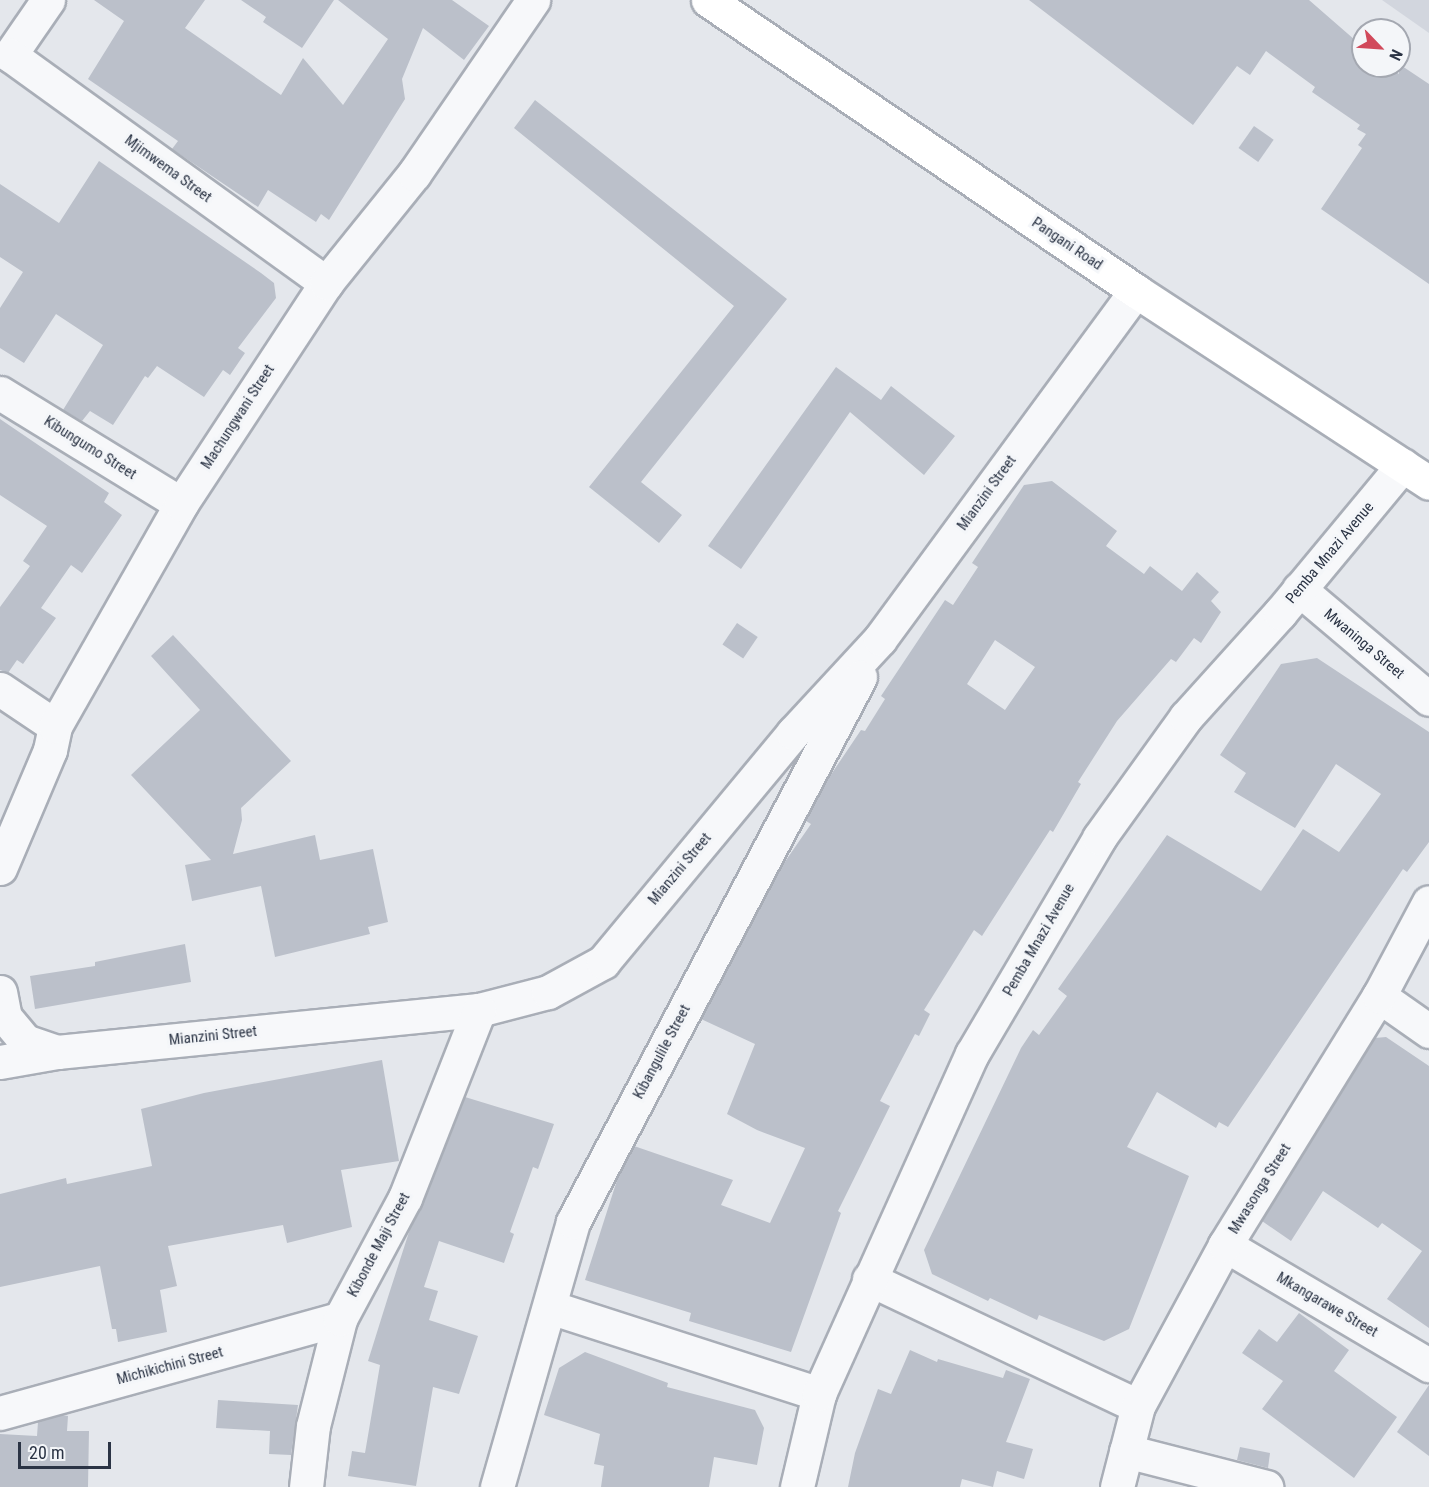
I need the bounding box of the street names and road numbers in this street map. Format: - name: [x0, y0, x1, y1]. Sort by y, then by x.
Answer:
- street label: Mjimwema Street: [121, 131, 215, 207]
- street label: Pangani Road: [1028, 214, 1106, 274]
- street label: Machungwani Street: [198, 361, 278, 473]
- street label: Kibungumo Street: [40, 412, 140, 484]
- street label: Mianzini Street: [954, 452, 1020, 534]
- street label: Pemba Mnazi Avenue: [1282, 499, 1378, 607]
- street label: Mwaninga Street: [1320, 605, 1408, 683]
- street label: Mianzini Street: [645, 829, 715, 909]
- street label: Pemba Mnazi Avenue: [999, 881, 1079, 999]
- street label: Kibangulile Street: [630, 1002, 694, 1102]
- street label: Mianzini Street: [168, 1022, 258, 1050]
- street label: Mwasonga Street: [1225, 1141, 1295, 1237]
- street label: Kibonde Maji Street: [344, 1190, 414, 1300]
- street label: Mkangarawe Street: [1273, 1269, 1381, 1341]
- street label: Michikichini Street: [115, 1343, 225, 1389]

